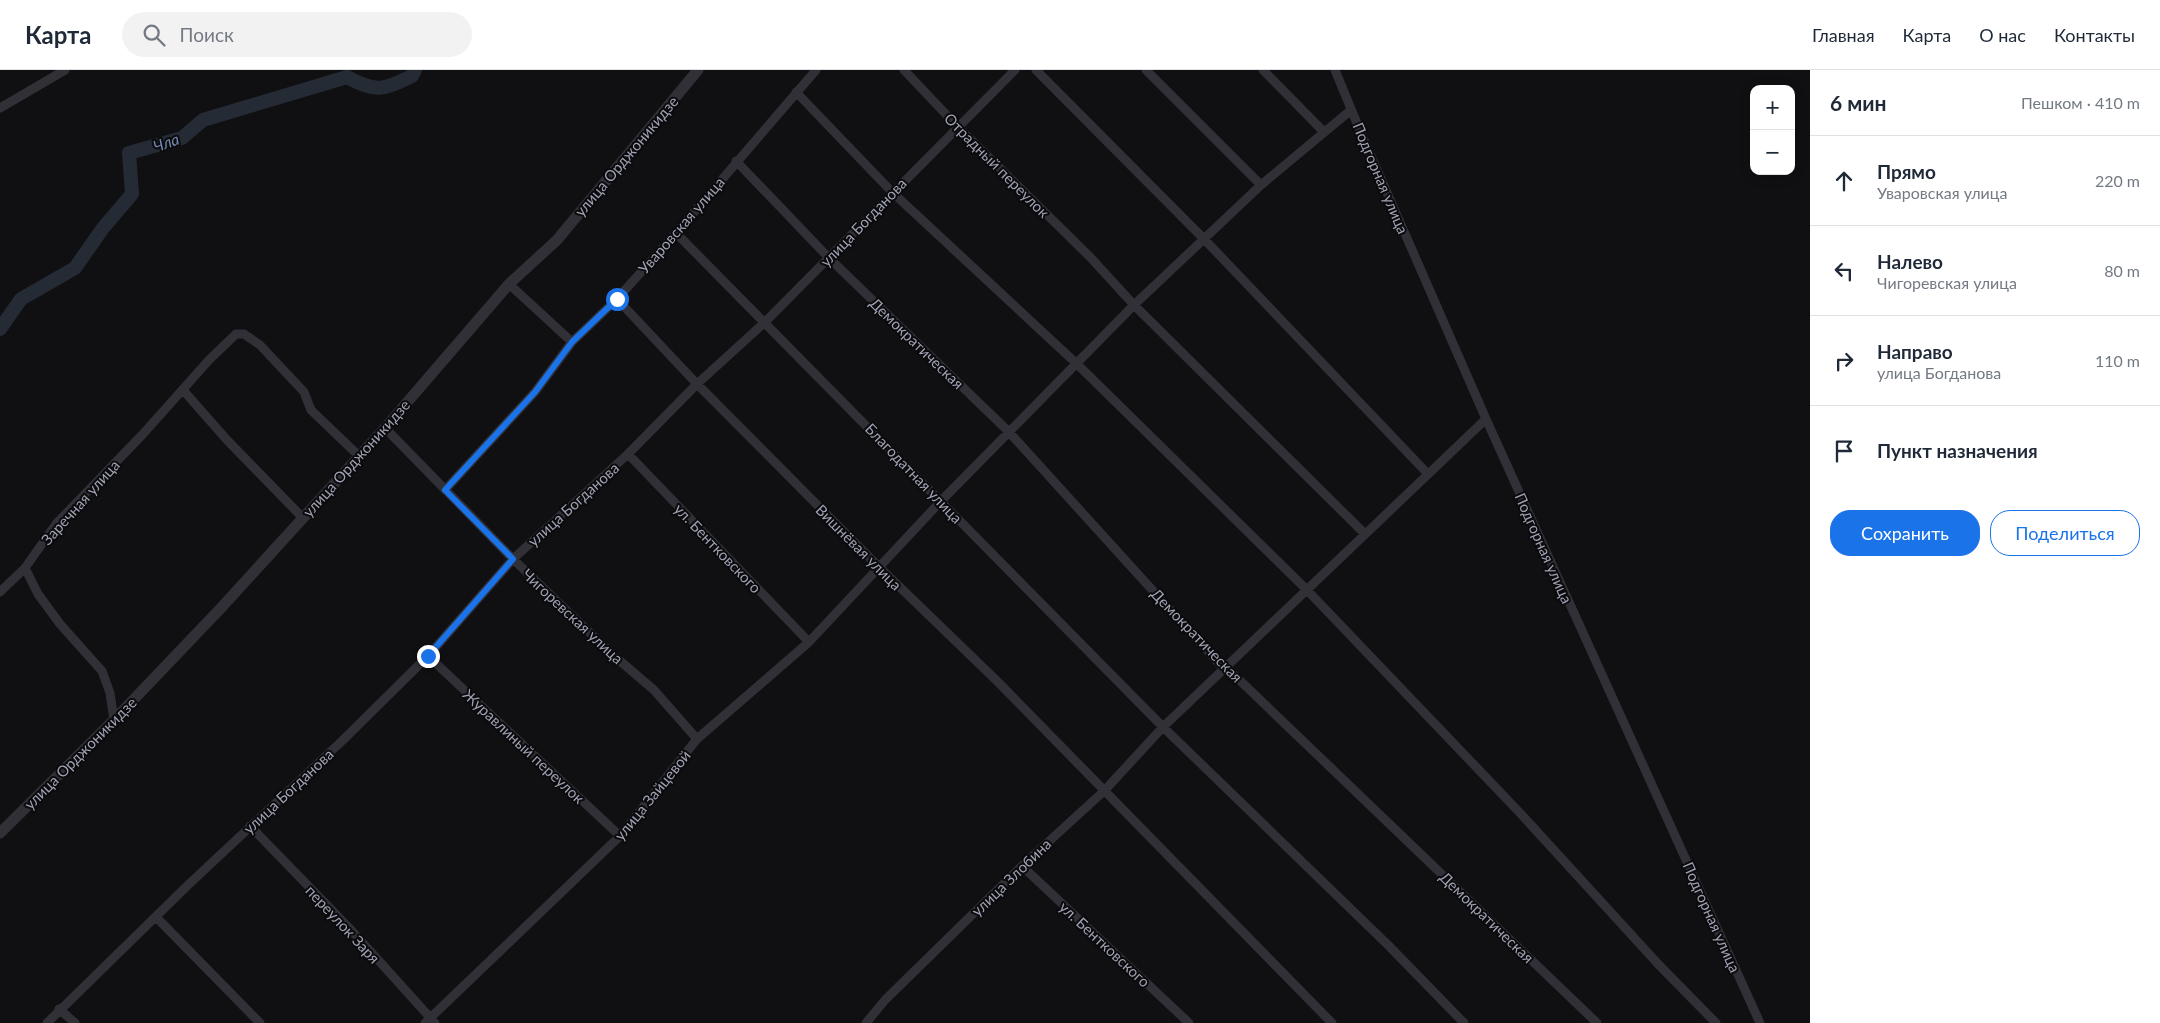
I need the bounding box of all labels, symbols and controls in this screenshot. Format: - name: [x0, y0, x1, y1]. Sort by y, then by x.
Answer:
- search box: [122, 12, 472, 57]
- text: Карта: [25, 20, 92, 49]
- icon: search: [140, 21, 168, 49]
- text: Поиск: [180, 23, 234, 46]
- text: Главная: [1812, 24, 1875, 46]
- text: Карта: [1903, 24, 1951, 46]
- text: О нас: [1979, 24, 2026, 46]
- text: Контакты: [2054, 24, 2135, 46]
- map controls: [1750, 85, 1795, 175]
- button: +: [1750, 85, 1795, 130]
- text: 6 мин: [1830, 90, 1887, 115]
- street label: улица Орджоникидзе: [570, 92, 682, 220]
- text: Пешком · 410 m: [2021, 93, 2140, 112]
- street label: Отрадный переулок: [941, 109, 1053, 221]
- street label: Подгорная улица: [1349, 120, 1413, 236]
- water label: Чла: [150, 129, 182, 155]
- button: −: [1750, 130, 1795, 175]
- text: Прямо: [1877, 160, 1936, 183]
- icon: ahead: [1830, 167, 1858, 195]
- text: 220 m: [2095, 171, 2140, 190]
- street label: Уваровская улица: [634, 173, 728, 277]
- street label: улица Богданова: [816, 174, 910, 270]
- text: Уваровская улица: [1877, 183, 2007, 202]
- text: Налево: [1877, 250, 1943, 273]
- icon: left: [1830, 257, 1858, 285]
- text: 80 m: [2104, 261, 2140, 280]
- text: Чигоревская улица: [1877, 273, 2017, 292]
- route start: [606, 288, 629, 311]
- street label: Демократическая: [866, 294, 968, 392]
- text: Направо: [1877, 340, 1953, 363]
- icon: right: [1830, 347, 1858, 375]
- text: 110 m: [2095, 351, 2140, 370]
- text: улица Богданова: [1877, 363, 2001, 382]
- street label: улица Орджоникидзе: [299, 396, 413, 520]
- street label: Благодатная улица: [862, 419, 966, 527]
- icon: arrive: [1830, 437, 1858, 465]
- text: Пункт назначения: [1877, 439, 2038, 462]
- street label: Заречная улица: [37, 456, 123, 548]
- street label: улица Богданова: [524, 458, 622, 550]
- street label: Подгорная улица: [1512, 490, 1576, 606]
- street label: ул. Бентковского: [671, 500, 765, 596]
- street label: Вишнёвая улица: [812, 500, 906, 594]
- button: Сохранить: [1830, 510, 1980, 556]
- button: Поделиться: [1990, 510, 2140, 556]
- street label: Чигоревская улица: [519, 565, 627, 667]
- street label: Демократическая: [1148, 584, 1246, 686]
- route end: [417, 645, 440, 668]
- street label: Журавлиный переулок: [460, 685, 589, 807]
- street label: улица Орджоникидзе: [20, 693, 140, 813]
- street label: улица Богданова: [239, 745, 337, 837]
- street label: улица Зайцевой: [610, 746, 694, 844]
- street label: улица Злобина: [967, 835, 1055, 919]
- street label: Подгорная улица: [1680, 859, 1744, 975]
- street label: Демократическая: [1436, 868, 1538, 966]
- street label: переулок Заря: [302, 881, 384, 967]
- street label: ул. Бентковского: [1056, 897, 1154, 991]

